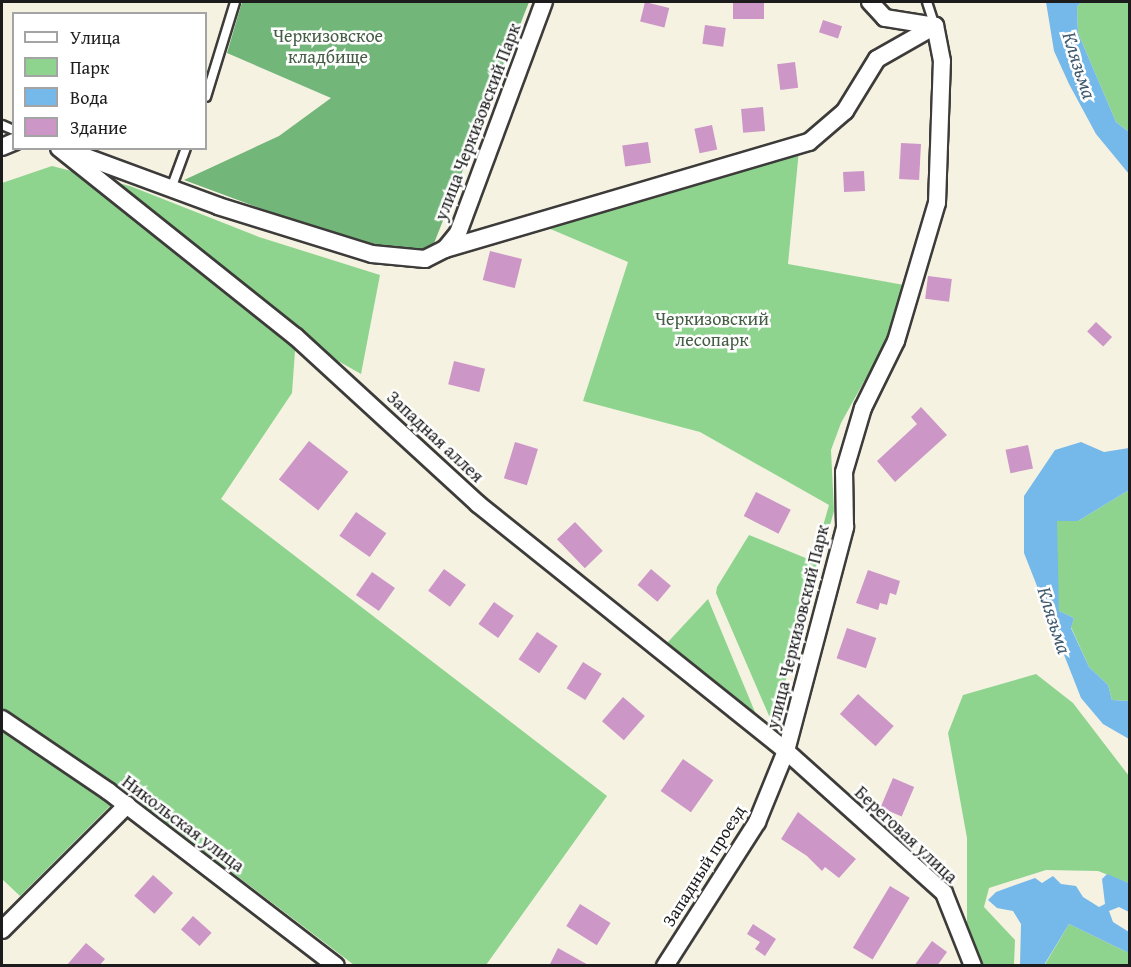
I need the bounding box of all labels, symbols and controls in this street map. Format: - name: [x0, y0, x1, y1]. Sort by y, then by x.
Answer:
- legend: [12, 12, 207, 150]
- street label: улица Черкизовский Парк: [430, 20, 526, 224]
- text: Улица: [70, 24, 120, 51]
- park label: Черкизовское кладбище: [273, 26, 383, 68]
- water label: Клязьма: [1058, 28, 1102, 102]
- text: Парк: [70, 54, 109, 81]
- text: Вода: [70, 84, 108, 111]
- text: Здание: [70, 114, 127, 141]
- park label: Черкизовский лесопарк: [655, 309, 769, 352]
- street label: Западная аллея: [382, 387, 488, 487]
- street label: улица Черкизовский Парк: [762, 523, 834, 731]
- water label: Клязьма: [1033, 583, 1077, 657]
- street label: Никольская улица: [118, 771, 248, 877]
- street label: Береговая улица: [850, 782, 962, 888]
- street label: Западный проезд: [658, 801, 750, 931]

